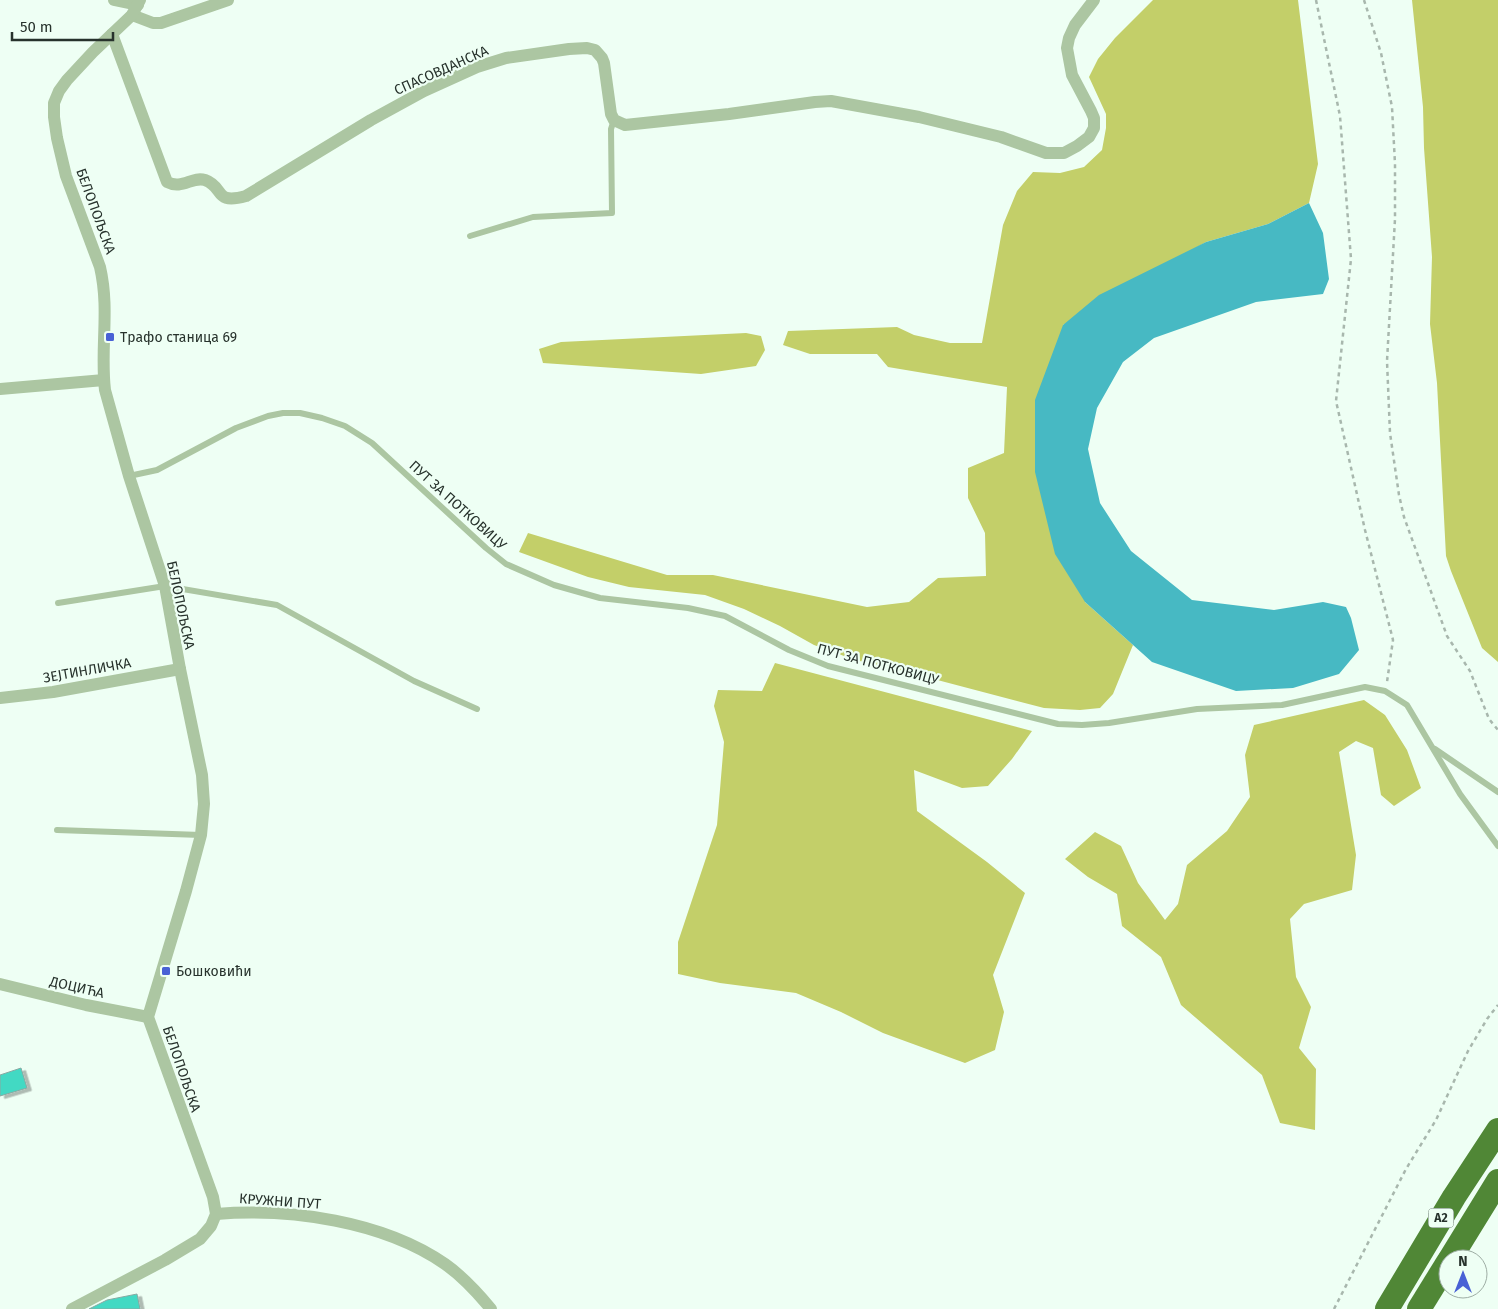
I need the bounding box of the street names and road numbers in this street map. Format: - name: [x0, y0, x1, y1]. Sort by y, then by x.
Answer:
- street label: СПАСОВДАНСКА: [392, 42, 491, 99]
- street label: БЕЛОПОЉСКА: [72, 166, 119, 256]
- street label: ПУТ ЗА ПОТКОВИЦУ: [405, 457, 510, 554]
- street label: БЕЛОПОЉСКА: [163, 559, 198, 651]
- street label: ПУТ ЗА ПОТКОВИЦУ: [815, 640, 941, 689]
- street label: ЗЕЈТИНЛИЧКА: [42, 654, 132, 687]
- street label: ДОЦИЋА: [47, 973, 106, 1002]
- street label: БЕЛОПОЉСКА: [159, 1024, 204, 1115]
- street label: КРУЖНИ ПУТ: [238, 1190, 322, 1213]
- road number: A2: [1428, 1208, 1454, 1228]

